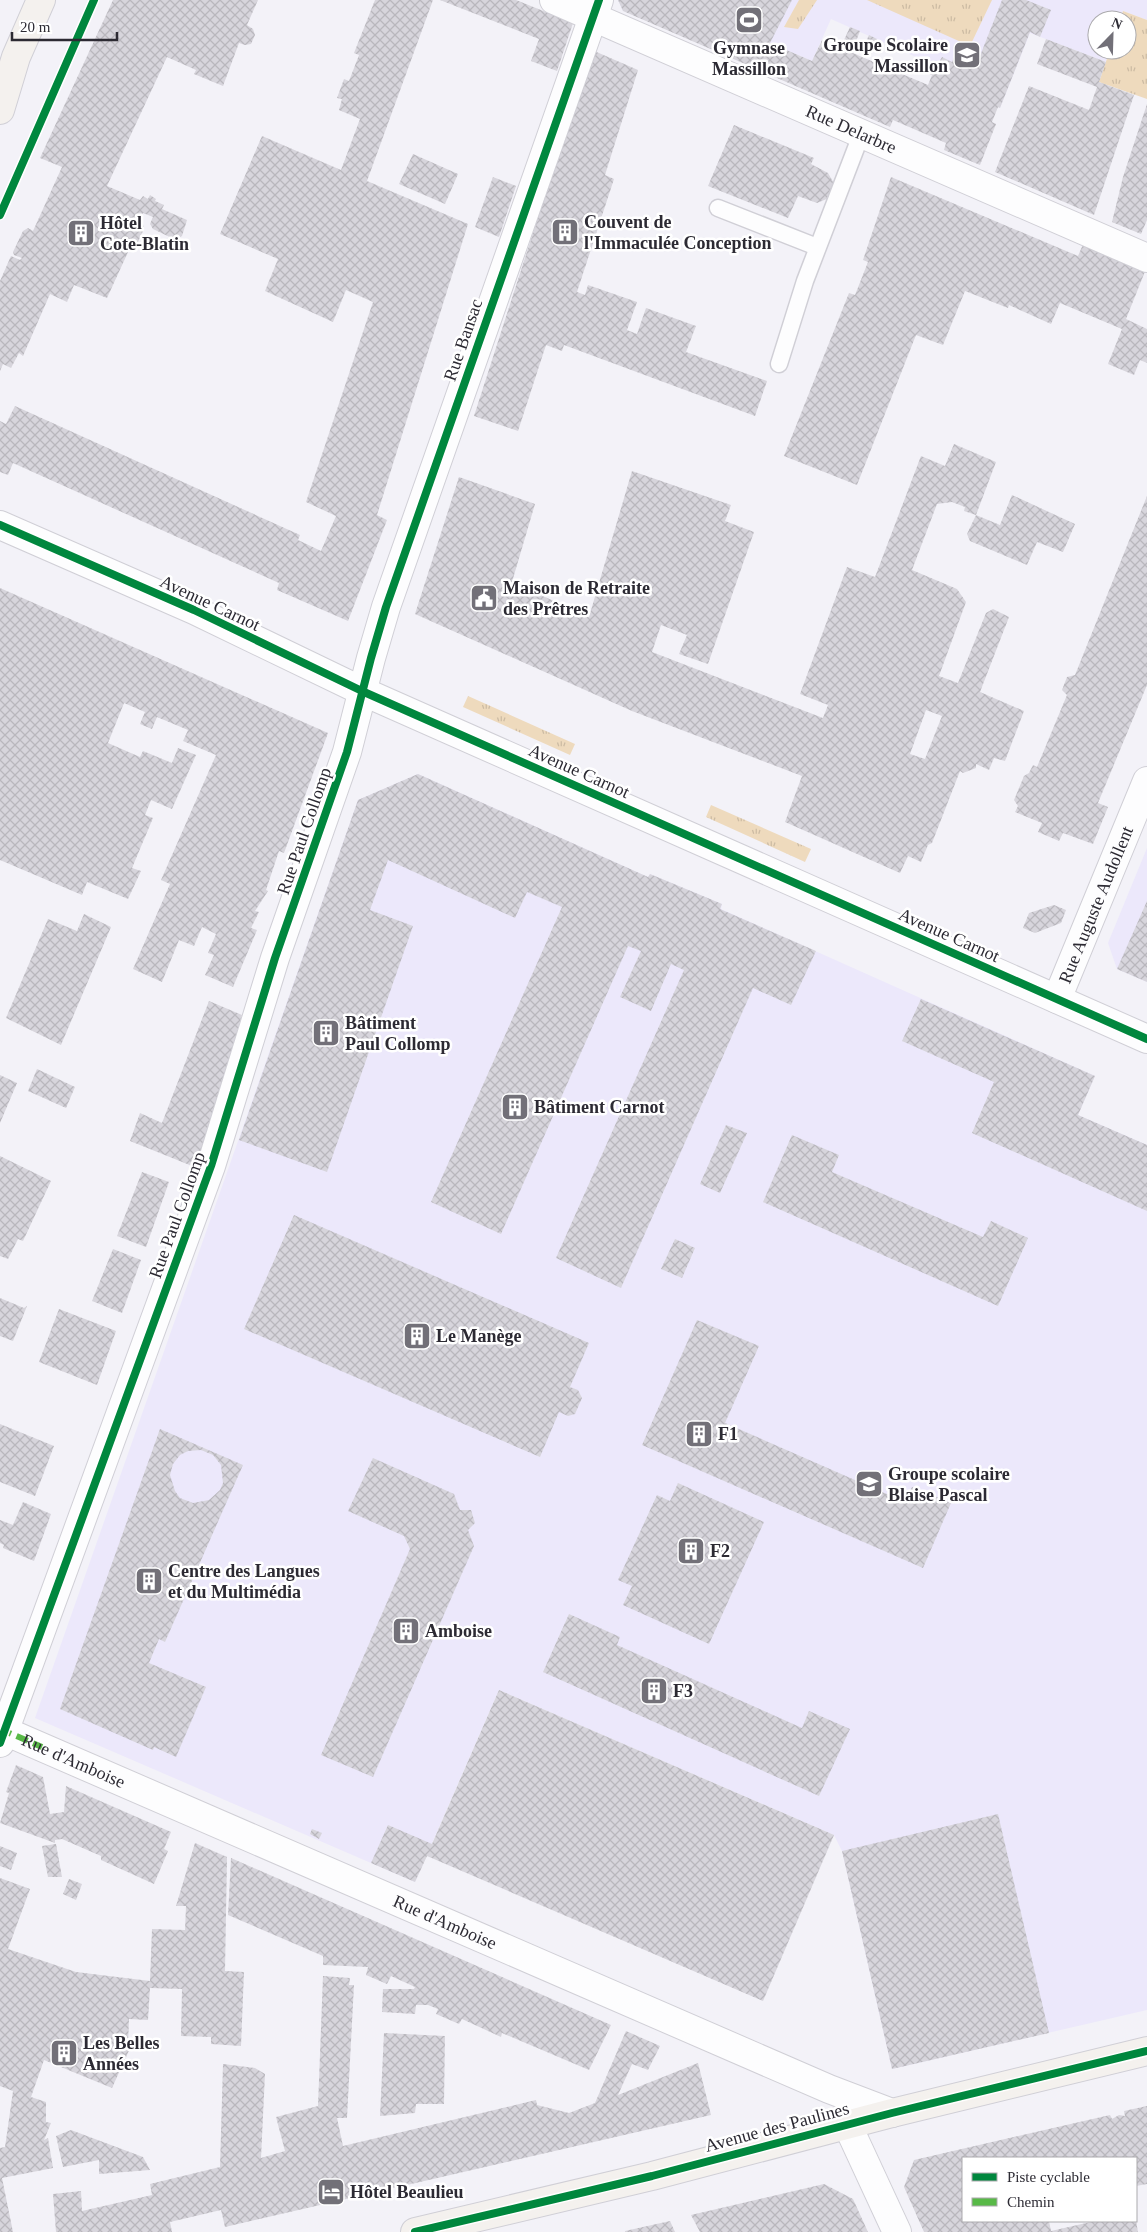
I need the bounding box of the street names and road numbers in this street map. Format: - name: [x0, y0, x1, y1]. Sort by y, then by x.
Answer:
- street label: Rue Delarbre: [803, 101, 899, 158]
- street label: Rue Bansac: [440, 296, 486, 384]
- street label: Avenue Carnot: [157, 571, 263, 635]
- street label: Avenue Carnot: [526, 740, 632, 802]
- street label: Rue Paul Collomp: [273, 765, 335, 897]
- street label: Rue Auguste Audollent: [1055, 823, 1137, 986]
- street label: Avenue Carnot: [896, 904, 1002, 966]
- street label: Rue Paul Collomp: [145, 1149, 209, 1281]
- street label: Rue d'Amboise: [19, 1730, 128, 1792]
- street label: Rue d'Amboise: [390, 1891, 500, 1953]
- street label: Avenue des Paulines: [703, 2098, 851, 2156]

